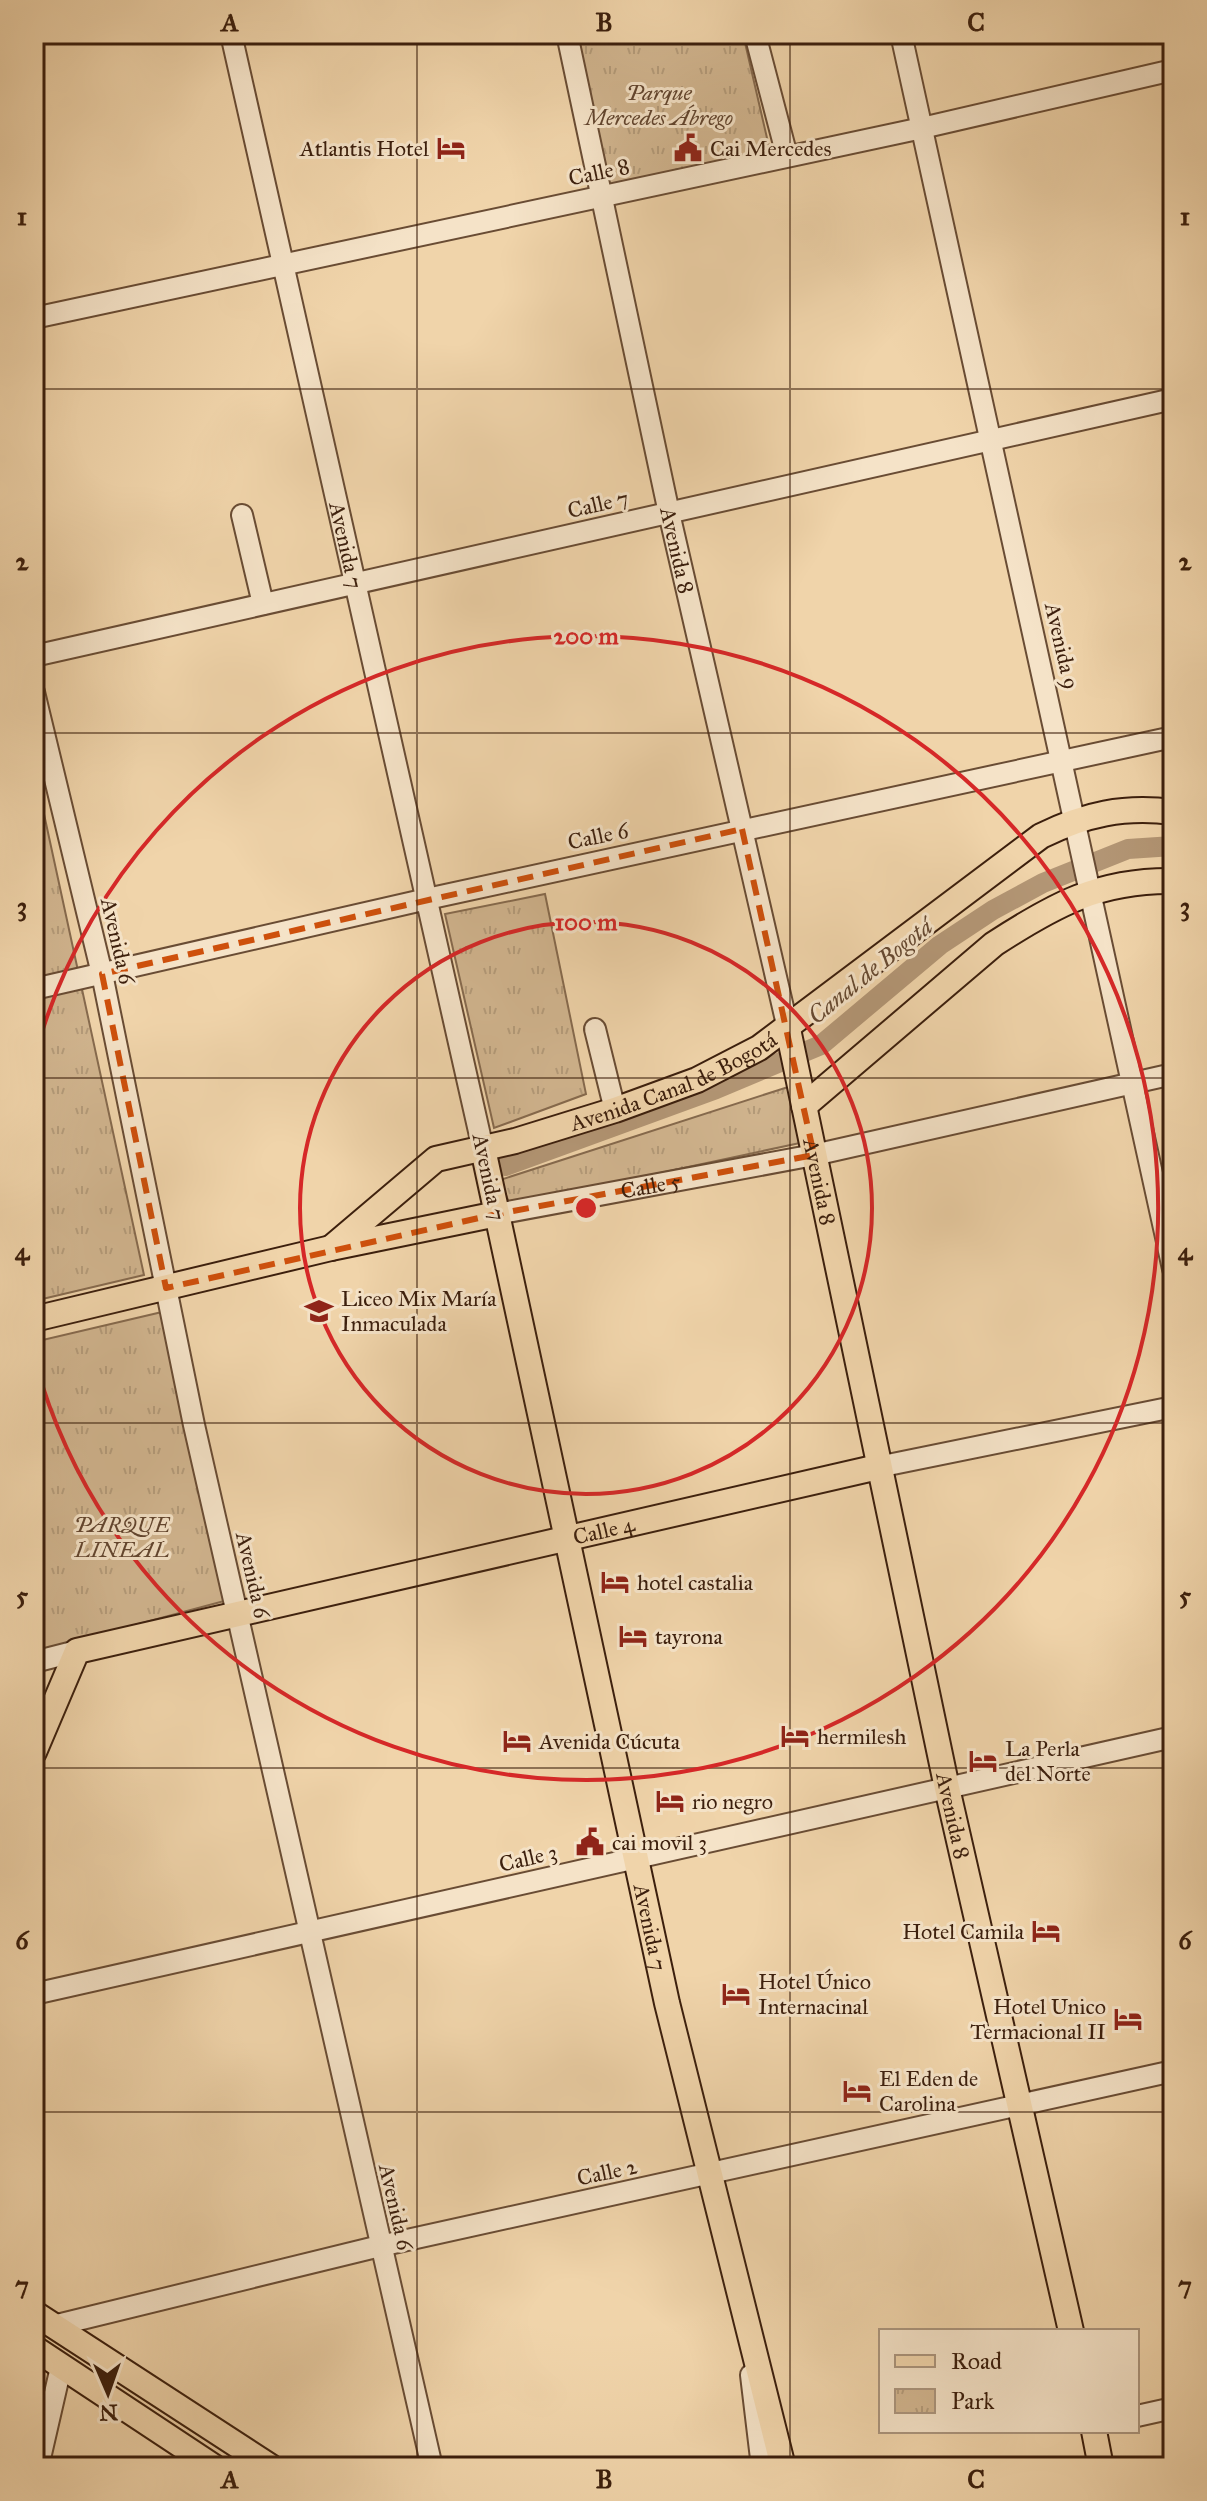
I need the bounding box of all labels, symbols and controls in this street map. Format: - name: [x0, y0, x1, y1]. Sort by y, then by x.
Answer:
- text: A: [219, 6, 239, 38]
- text: B: [595, 6, 613, 38]
- text: C: [967, 6, 985, 38]
- park label: Parque Mercedes Ábrego: [583, 79, 733, 131]
- hotel icon: Atlantis Hotel: [436, 133, 466, 163]
- public building icon: Cai Mercedes: [673, 133, 703, 163]
- place label: Atlantis Hotel: [299, 135, 429, 162]
- place label: Cai Mercedes: [710, 135, 832, 162]
- street label: Calle 8: [566, 152, 632, 192]
- text: 1: [17, 200, 27, 232]
- text: 1: [1180, 200, 1190, 232]
- street label: Calle 7: [565, 484, 631, 524]
- street label: Avenida 7: [323, 498, 369, 591]
- street label: Avenida 8: [654, 503, 701, 596]
- text: 2: [16, 545, 30, 577]
- text: 2: [1179, 545, 1193, 577]
- street label: Avenida 9: [1039, 599, 1085, 692]
- text: 200 m: [553, 621, 619, 651]
- street label: Calle 6: [565, 816, 631, 856]
- text: 3: [17, 890, 27, 922]
- text: 3: [1180, 890, 1190, 922]
- street label: Avenida 6: [95, 894, 141, 987]
- text: 100 m: [555, 907, 618, 937]
- water label: Canal de Bogotá: [802, 909, 941, 1030]
- street label: Avenida Canal de Bogotá: [566, 1026, 783, 1137]
- street label: Avenida 7: [466, 1130, 511, 1223]
- street label: Avenida 8: [798, 1135, 842, 1228]
- street label: Calle 5: [618, 1167, 682, 1204]
- centre of rings: [572, 1194, 600, 1222]
- text: 4: [15, 1235, 31, 1267]
- text: 4: [1178, 1235, 1194, 1267]
- place label: Liceo Mix María Inmaculada: [341, 1285, 497, 1337]
- school or university icon: Liceo Mix María Inmaculada: [304, 1296, 334, 1326]
- street label: Calle 4: [570, 1510, 638, 1550]
- park label: PARQUE LINEAL: [74, 1511, 171, 1563]
- street label: Avenida 6: [230, 1528, 276, 1621]
- hotel icon: hotel castalia: [600, 1567, 630, 1597]
- place label: hotel castalia: [637, 1569, 754, 1596]
- text: 5: [16, 1579, 29, 1611]
- text: 5: [1179, 1579, 1192, 1611]
- hotel icon: tayrona: [618, 1621, 648, 1651]
- place label: tayrona: [655, 1623, 723, 1650]
- hotel icon: hermilesh: [780, 1721, 810, 1751]
- place label: hermilesh: [817, 1723, 906, 1750]
- hotel icon: Avenida Cúcuta: [502, 1726, 532, 1756]
- place label: Avenida Cúcuta: [538, 1728, 681, 1755]
- place label: La Perla del Norte: [1005, 1735, 1091, 1787]
- hotel icon: La Perla del Norte: [968, 1746, 998, 1776]
- street label: Avenida 8: [930, 1769, 976, 1862]
- hotel icon: rio negro: [655, 1786, 685, 1816]
- place label: rio negro: [692, 1788, 773, 1815]
- public building icon: cai movil 3: [575, 1827, 605, 1857]
- place label: cai movil 3: [612, 1829, 707, 1856]
- street label: Calle 3: [496, 1838, 560, 1878]
- street label: Avenida 7: [628, 1880, 673, 1973]
- hotel icon: Hotel Camila: [1031, 1916, 1061, 1946]
- place label: Hotel Camila: [902, 1918, 1025, 1945]
- text: 6: [15, 1924, 30, 1956]
- text: 6: [1178, 1924, 1193, 1956]
- place label: Hotel Único Internacinal: [758, 1968, 871, 2020]
- hotel icon: Hotel Único Internacinal: [721, 1979, 751, 2009]
- place label: Hotel Unico Termacional II: [970, 1993, 1106, 2045]
- hotel icon: Hotel Unico Termacional II: [1113, 2004, 1143, 2034]
- place label: El Eden de Carolina: [879, 2065, 978, 2117]
- hotel icon: El Eden de Carolina: [842, 2076, 872, 2106]
- street label: Calle 2: [574, 2152, 640, 2192]
- street label: Avenida 6: [373, 2160, 419, 2253]
- text: 7: [15, 2269, 29, 2301]
- text: 7: [1178, 2269, 1192, 2301]
- legend: [879, 2329, 1139, 2433]
- text: Road: [951, 2346, 1002, 2376]
- north arrow: [68, 2353, 148, 2433]
- text: Park: [951, 2386, 995, 2416]
- text: N: [99, 2399, 118, 2426]
- text: A: [219, 2463, 239, 2495]
- text: B: [595, 2463, 613, 2495]
- text: C: [967, 2463, 985, 2495]

